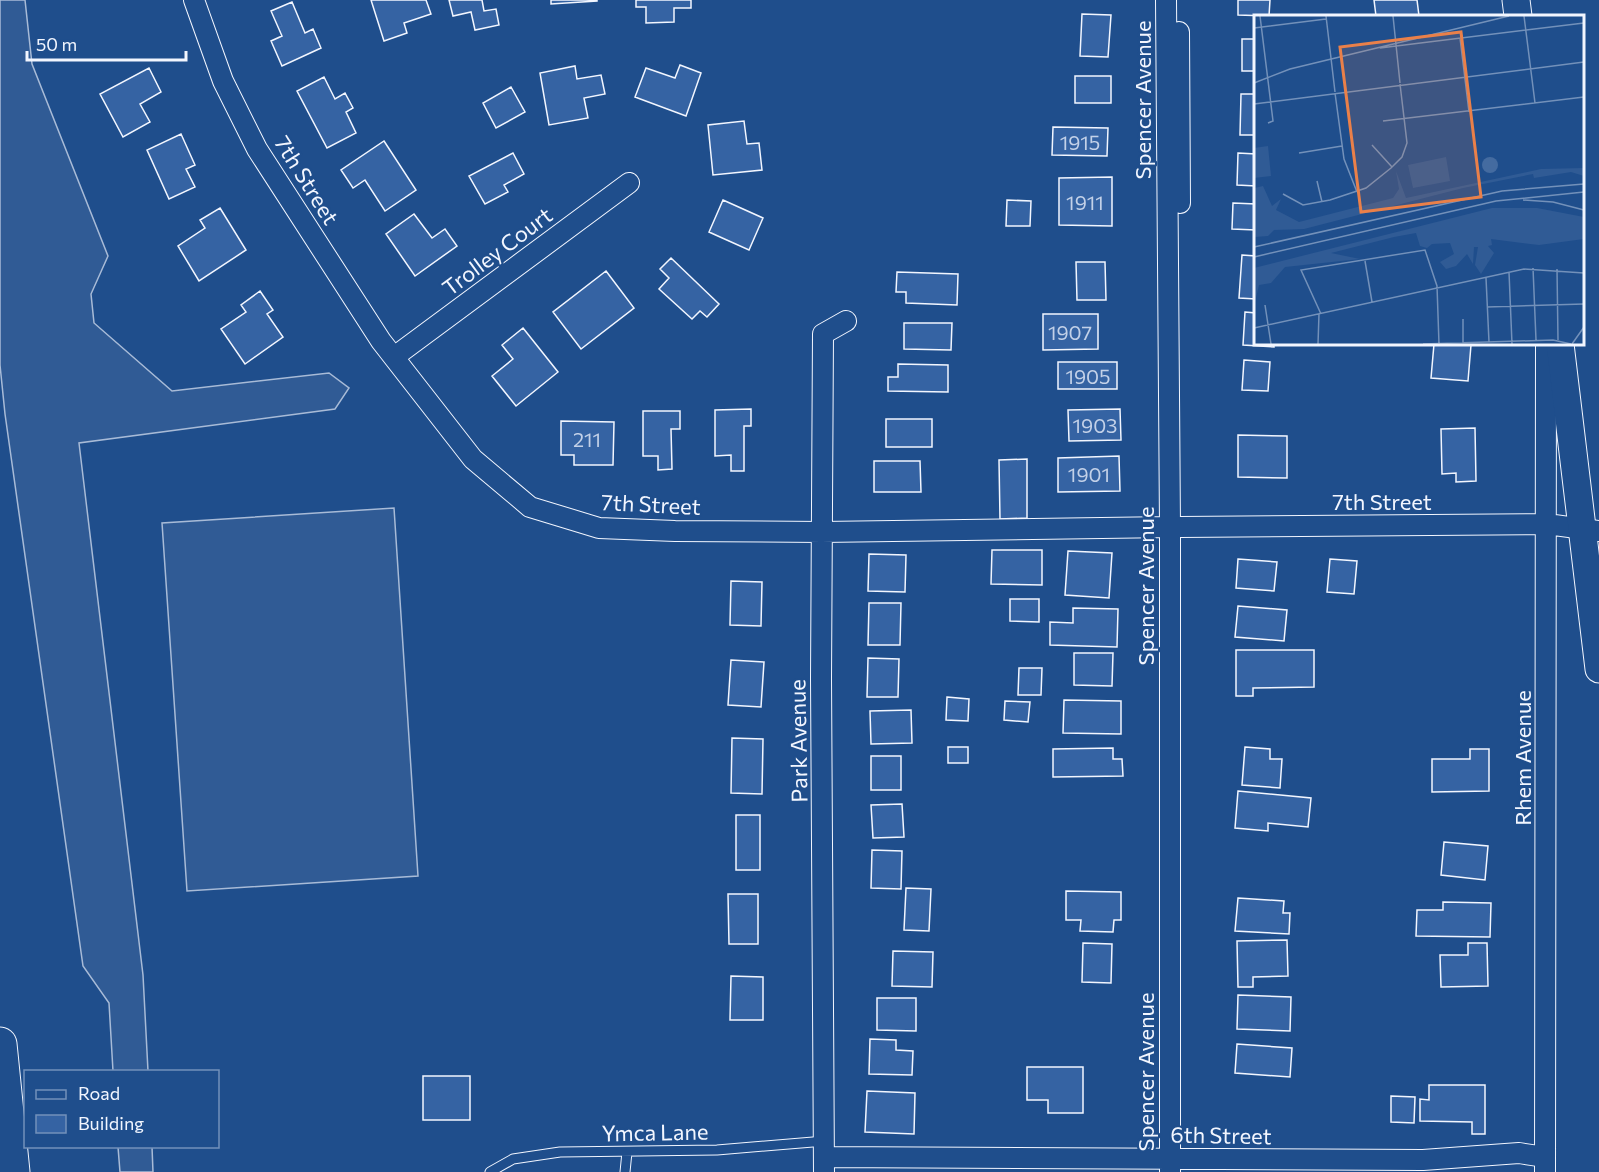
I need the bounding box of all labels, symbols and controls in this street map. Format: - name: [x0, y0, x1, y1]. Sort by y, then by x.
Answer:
- inset map: [1254, 15, 1584, 345]
- street label: Spencer Avenue: [1129, 21, 1156, 179]
- scale bar: [27, 24, 186, 62]
- text: 50 m: [36, 33, 77, 55]
- house number: 1915: [1060, 130, 1100, 154]
- street label: 7th Street: [269, 131, 345, 229]
- house number: 1911: [1066, 190, 1104, 214]
- street label: Trolley Court: [437, 201, 557, 301]
- house number: 1907: [1048, 320, 1092, 344]
- house number: 1905: [1065, 364, 1111, 388]
- house number: 1903: [1072, 413, 1118, 437]
- house number: 211: [573, 427, 601, 451]
- house number: 1901: [1068, 462, 1110, 486]
- street label: 7th Street: [601, 488, 701, 520]
- street label: 7th Street: [1332, 488, 1432, 515]
- street label: Spencer Avenue: [1132, 507, 1159, 665]
- street label: Park Avenue: [783, 679, 813, 803]
- street label: Rhem Avenue: [1509, 690, 1536, 826]
- street label: Spencer Avenue: [1132, 993, 1159, 1151]
- legend: [24, 1070, 219, 1148]
- text: Road: [78, 1082, 120, 1104]
- text: Building: [78, 1112, 144, 1134]
- street label: Ymca Lane: [601, 1118, 709, 1146]
- street label: 6th Street: [1170, 1121, 1272, 1149]

